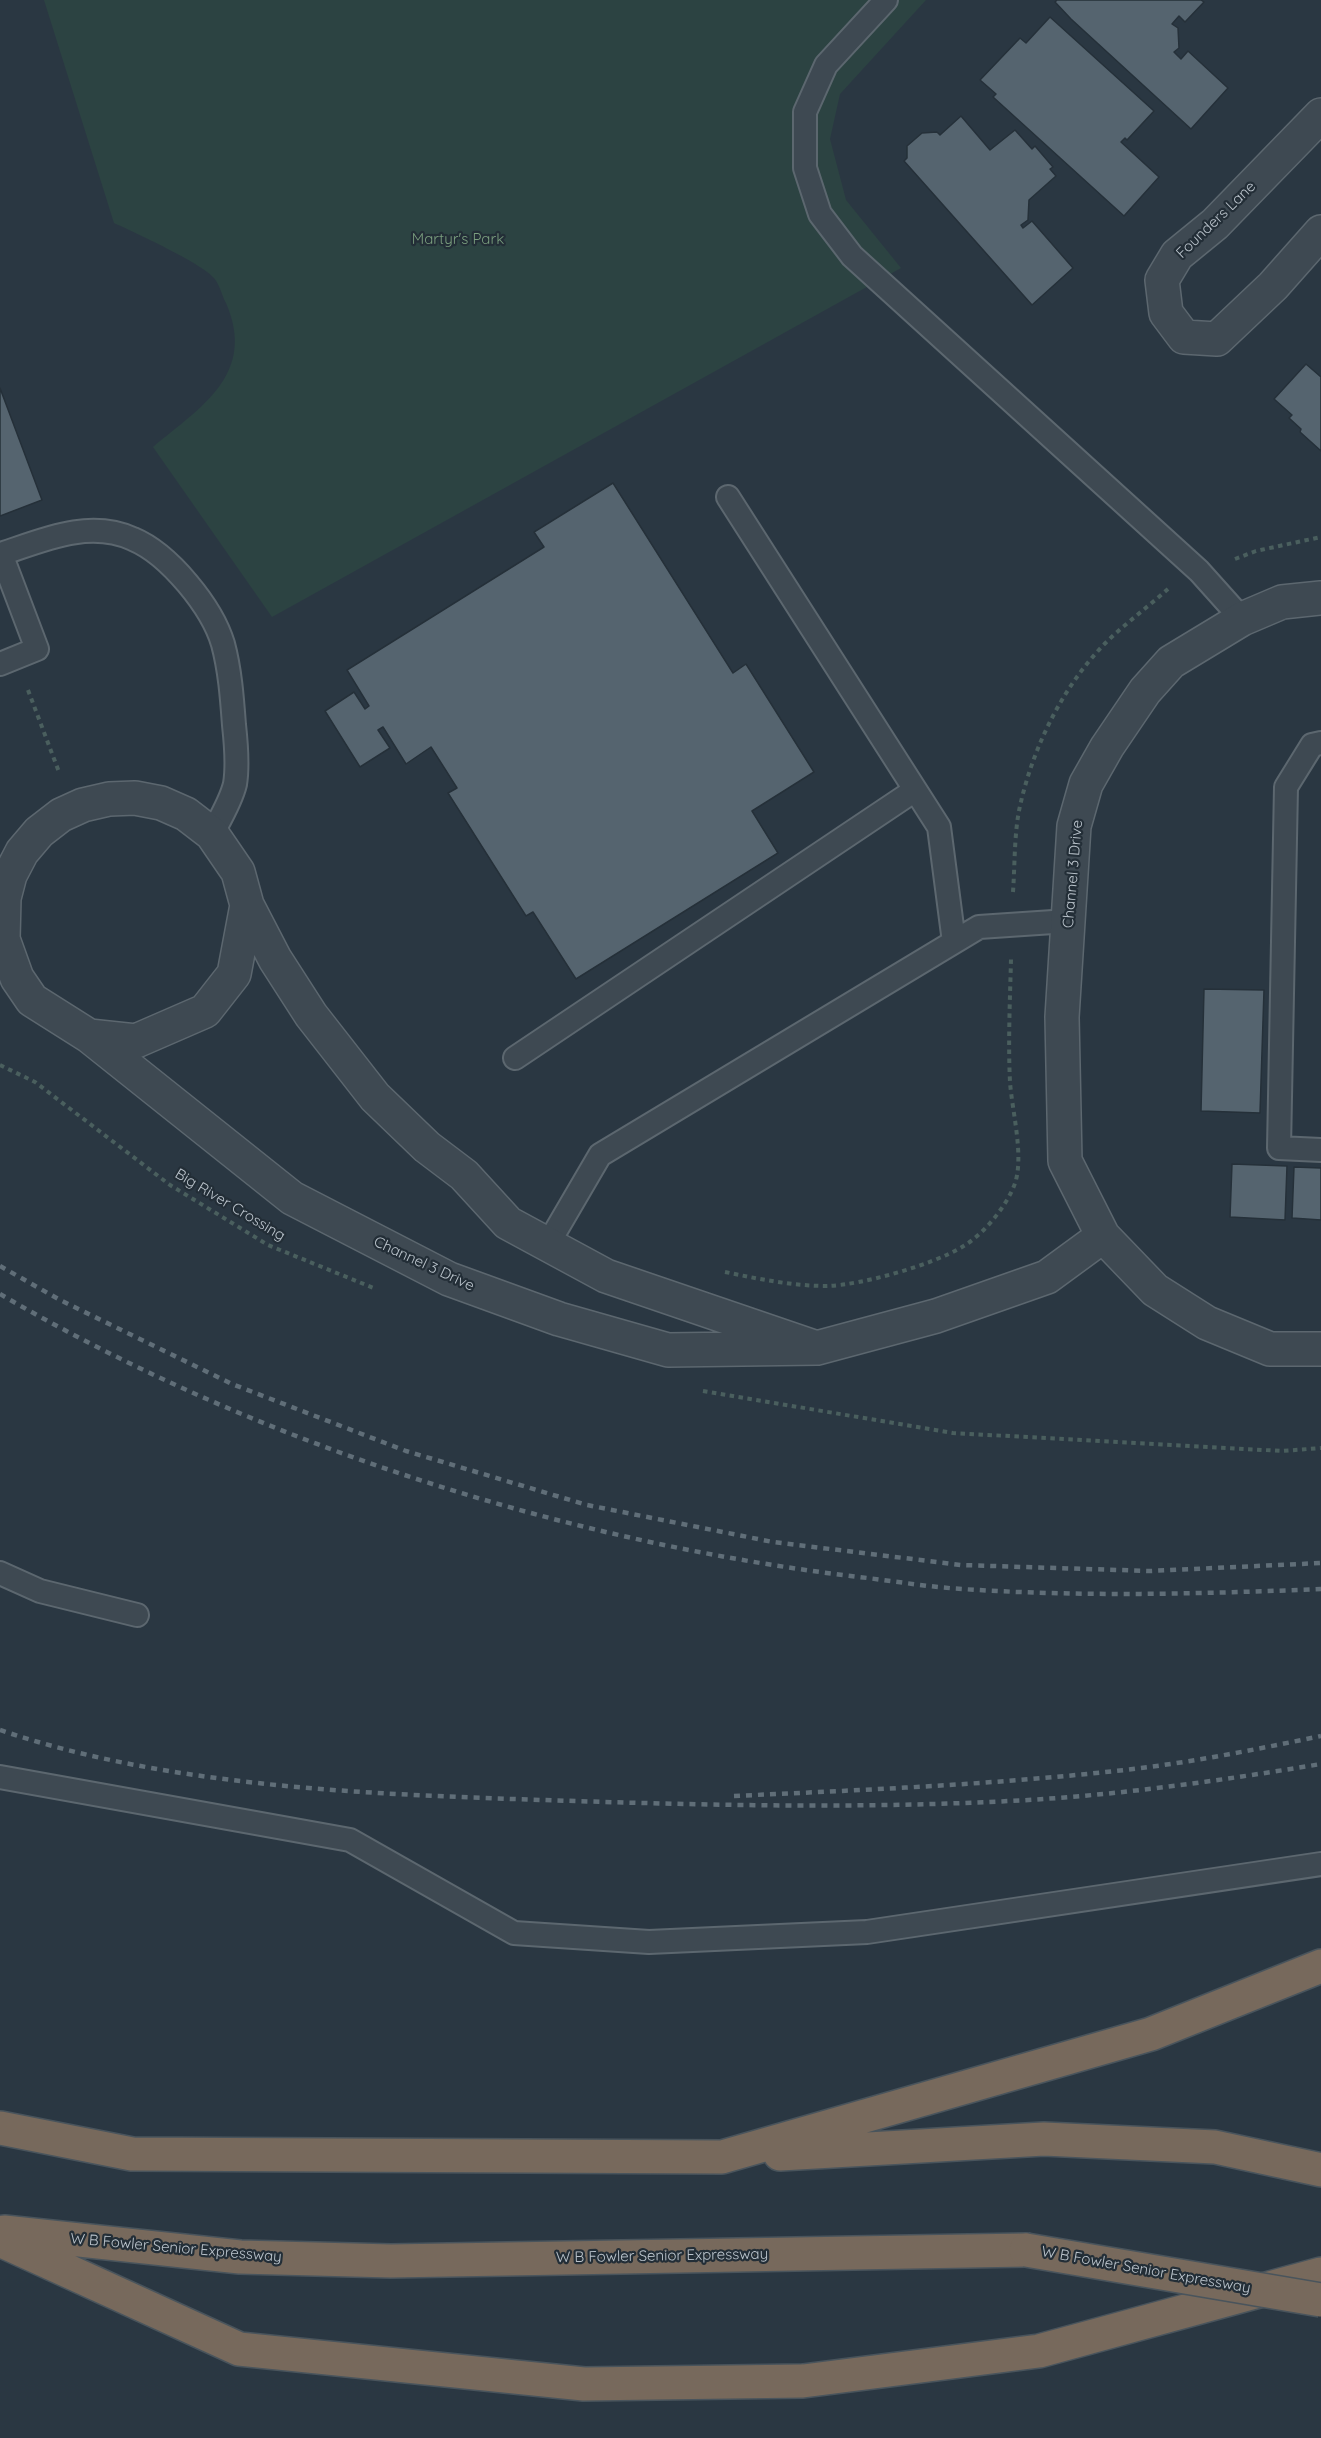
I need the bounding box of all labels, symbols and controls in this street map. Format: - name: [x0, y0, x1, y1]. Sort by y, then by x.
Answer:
- street label: Founders Lane: [1173, 178, 1259, 262]
- park label: Martyr's Park: [412, 230, 504, 248]
- street label: Channel 3 Drive: [1059, 819, 1087, 929]
- street label: Big River Crossing: [172, 1165, 288, 1245]
- street label: Channel 3 Drive: [371, 1233, 477, 1295]
- street label: W B Fowler Senior Expressway: [70, 2230, 282, 2266]
- street label: W B Fowler Senior Expressway: [1040, 2243, 1252, 2297]
- street label: W B Fowler Senior Expressway: [556, 2245, 768, 2267]

